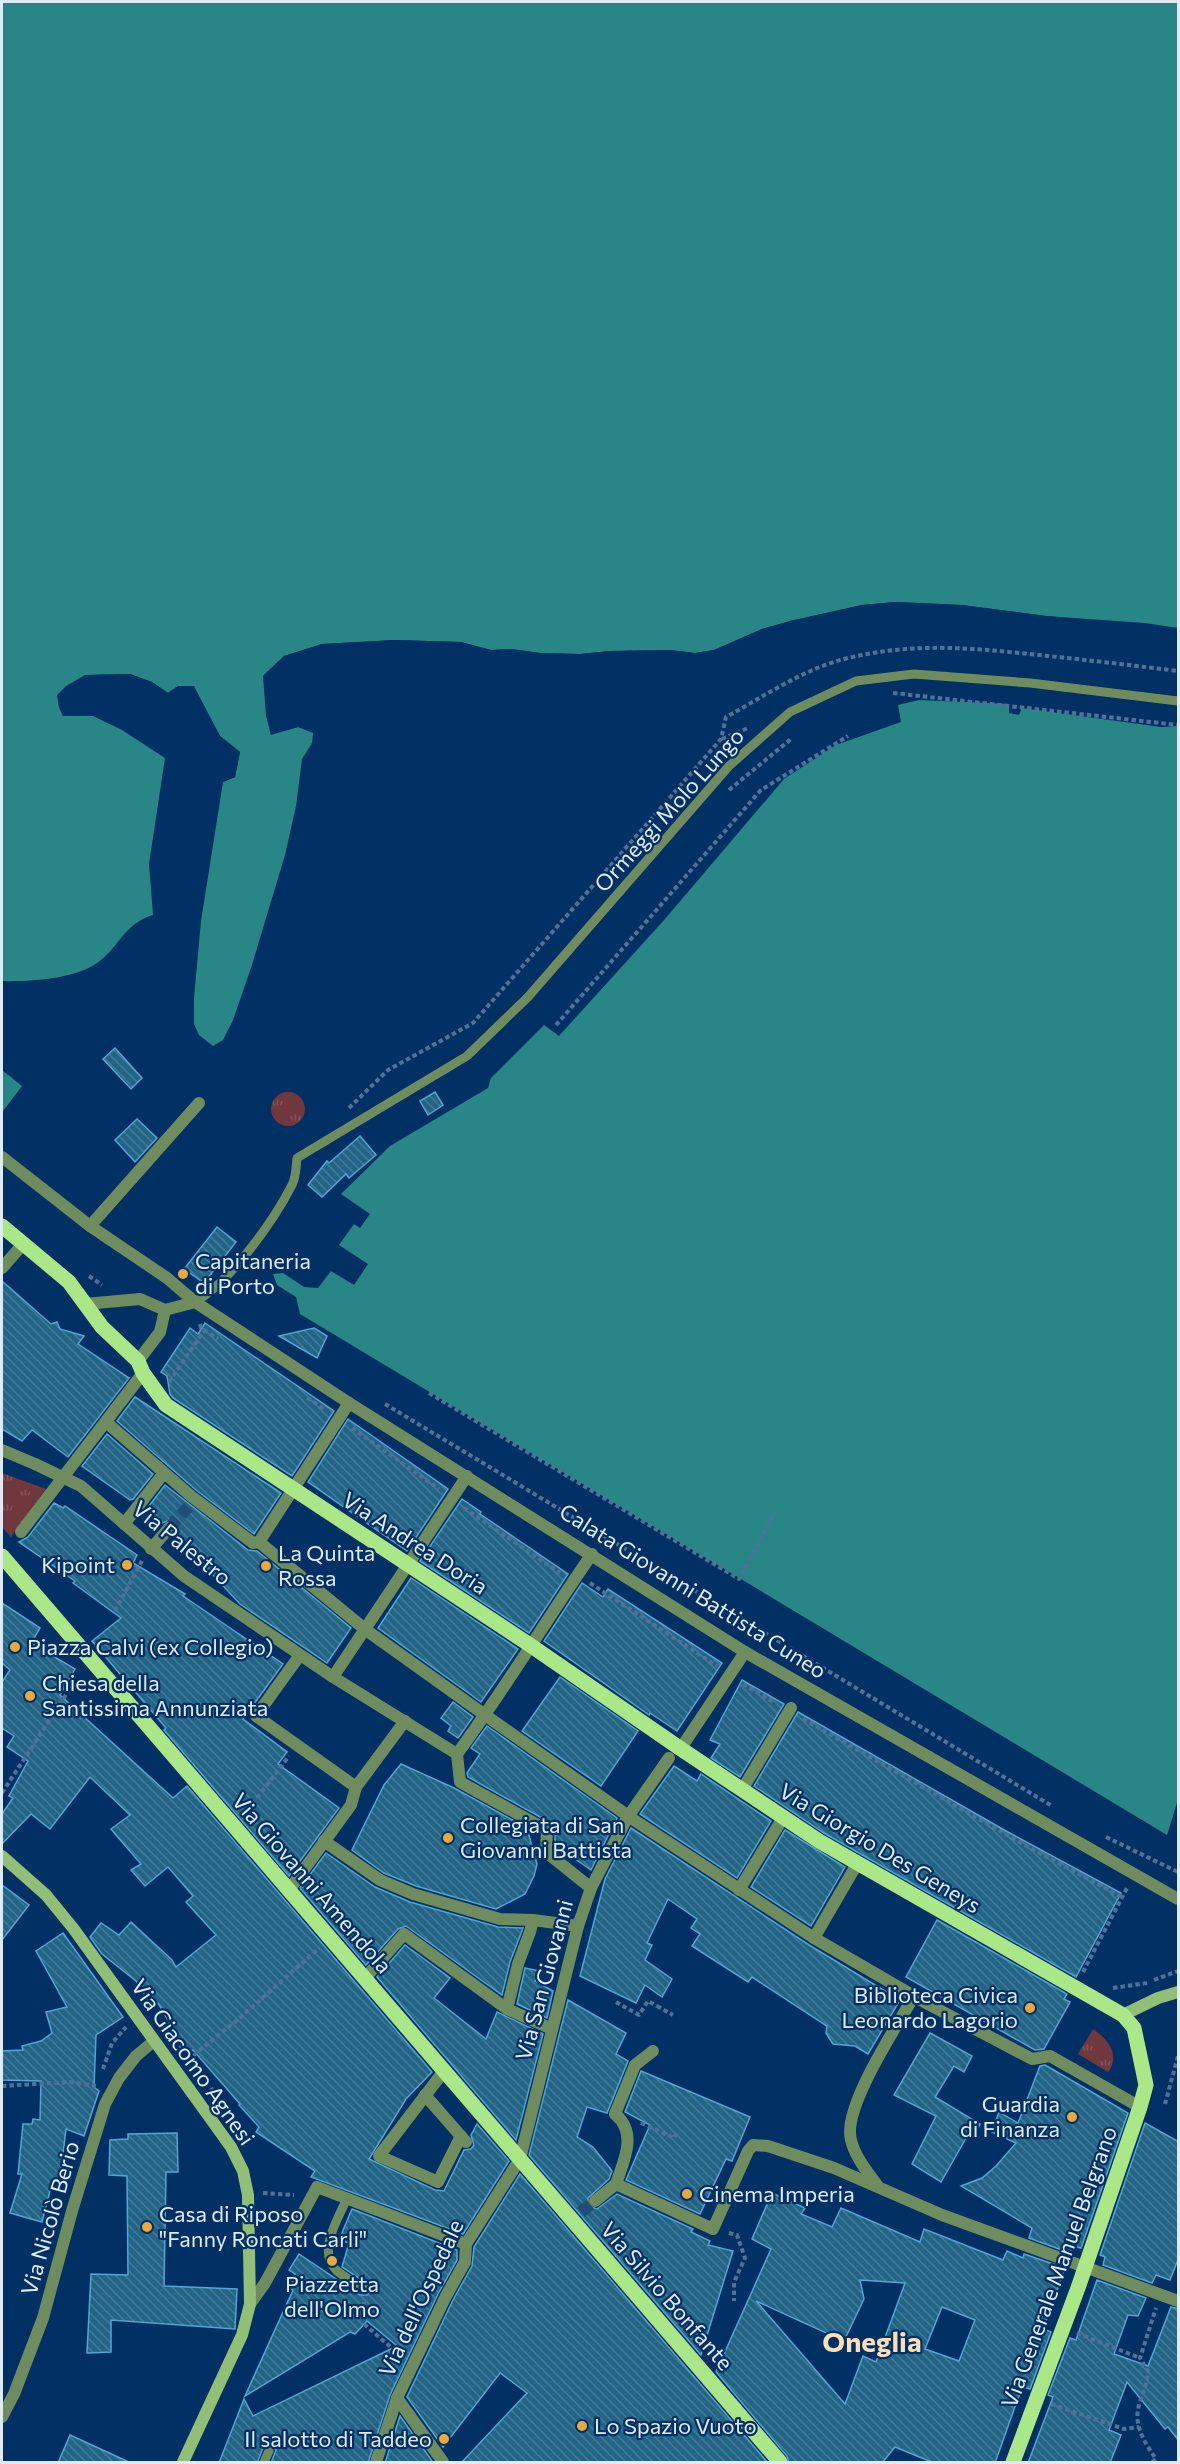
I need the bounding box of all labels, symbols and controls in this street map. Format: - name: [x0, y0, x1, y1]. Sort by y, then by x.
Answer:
- street label: Ormeggi Molo Lungo: [588, 722, 749, 897]
- place label: Capitaneria di Porto: [195, 1247, 311, 1299]
- marker: Capitaneria di Porto: [176, 1267, 190, 1281]
- street label: Via Andrea Doria: [337, 1486, 493, 1600]
- street label: Via Palestro: [127, 1495, 237, 1591]
- street label: Calata Giovanni Battista Cuneo: [555, 1497, 832, 1684]
- place label: La Quinta Rossa: [278, 1539, 375, 1591]
- place label: Kipoint: [41, 1551, 115, 1578]
- marker: Kipoint: [120, 1558, 134, 1572]
- marker: La Quinta Rossa: [259, 1559, 273, 1573]
- place label: Piazza Calvi (ex Collegio): [27, 1633, 274, 1660]
- marker: Piazza Calvi (ex Collegio): [8, 1640, 22, 1654]
- place label: Chiesa della Santissima Annunziata: [42, 1669, 268, 1721]
- marker: Chiesa della Santissima Annunziata: [23, 1689, 37, 1703]
- street label: Via Giorgio Des Geneys: [775, 1777, 986, 1918]
- street label: Via Giovanni Amendola: [227, 1787, 398, 1978]
- place label: Collegiata di San Giovanni Battista: [460, 1811, 632, 1863]
- marker: Collegiata di San Giovanni Battista: [441, 1831, 455, 1845]
- street label: Via San Giovanni: [509, 1896, 578, 2063]
- street label: Via Giacomo Agnesi: [126, 1973, 261, 2150]
- place label: Biblioteca Civica Leonardo Lagorio: [842, 1981, 1018, 2033]
- marker: Biblioteca Civica Leonardo Lagorio: [1023, 2001, 1037, 2015]
- place label: Guardia di Finanza: [960, 2090, 1060, 2142]
- marker: Guardia di Finanza: [1065, 2110, 1079, 2124]
- street label: Via Generale Manuel Belgrano: [995, 2122, 1122, 2411]
- street label: Via Nicolò Berio: [15, 2138, 84, 2298]
- place label: Cinema Imperia: [699, 2180, 855, 2207]
- marker: Cinema Imperia: [680, 2187, 694, 2201]
- place label: Casa di Riposo "Fanny Roncati Carli": [159, 2200, 367, 2252]
- street label: Via dell'Ospedale: [372, 2215, 469, 2381]
- street label: Via Silvio Bonfante: [596, 2216, 739, 2375]
- marker: Casa di Riposo "Fanny Roncati Carli": [140, 2220, 154, 2234]
- marker: Piazzetta dell'Olmo: [325, 2254, 339, 2268]
- place label: Piazzetta dell'Olmo: [284, 2270, 380, 2322]
- district label: Oneglia: [822, 2324, 922, 2358]
- place label: Lo Spazio Vuoto: [594, 2412, 757, 2439]
- marker: Lo Spazio Vuoto: [575, 2419, 589, 2433]
- place label: Il salotto di Taddeo: [244, 2425, 432, 2452]
- marker: Il salotto di Taddeo: [437, 2432, 451, 2446]

